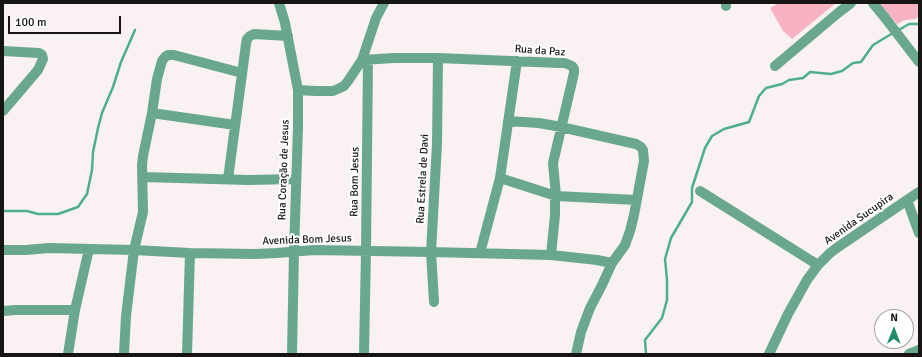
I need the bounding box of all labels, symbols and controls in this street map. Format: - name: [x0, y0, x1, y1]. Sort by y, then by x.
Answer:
- scale bar: [10, 8, 123, 34]
- text: 100 m: [15, 15, 47, 30]
- street label: Rua da Paz: [514, 43, 566, 59]
- street label: Rua Coração de Jesus: [276, 119, 292, 221]
- street label: Rua Estrela de Davi: [414, 134, 432, 224]
- street label: Rua Bom Jesus: [348, 147, 362, 217]
- street label: Avenida Sucupira: [822, 190, 896, 248]
- street label: Avenida Bom Jesus: [262, 232, 352, 248]
- north arrow: [874, 309, 914, 349]
- text: N: [890, 311, 898, 324]

